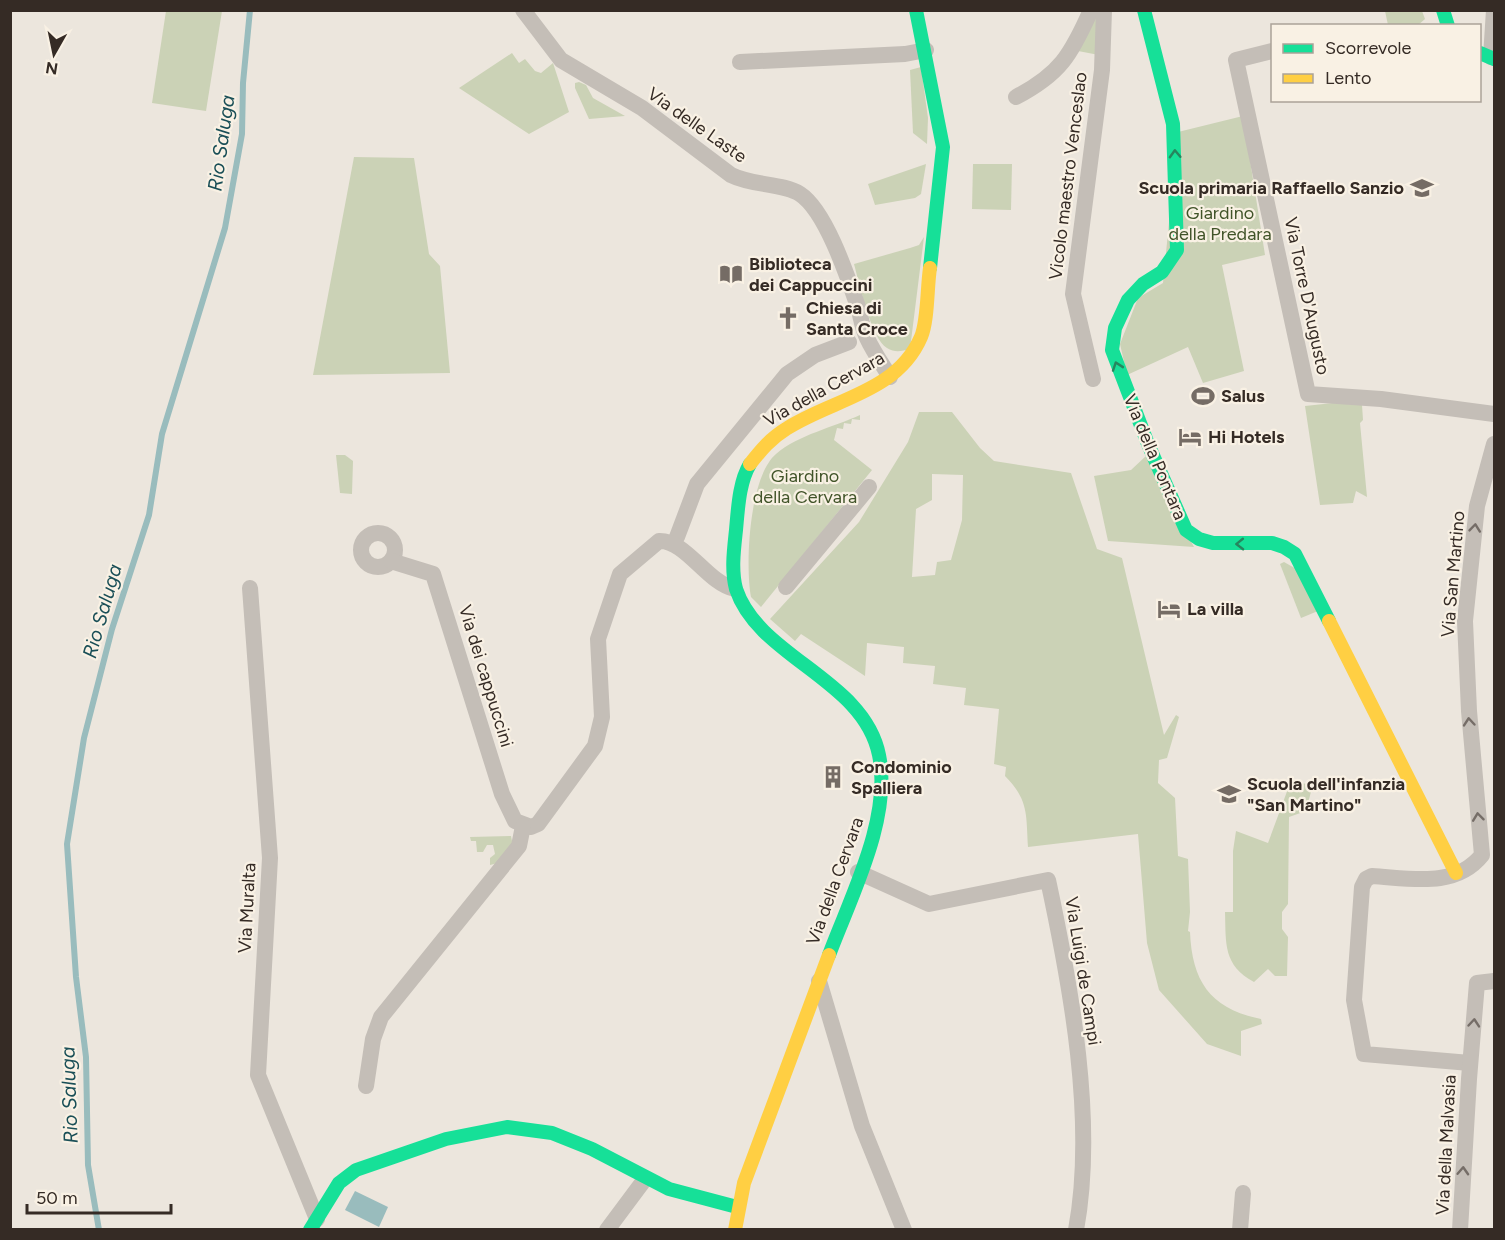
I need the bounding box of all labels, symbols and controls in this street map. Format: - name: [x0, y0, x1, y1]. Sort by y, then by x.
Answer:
- north arrow: [24, 24, 84, 84]
- legend: [1271, 24, 1481, 102]
- text: Scorrevole: [1325, 37, 1412, 59]
- text: N: [44, 58, 59, 79]
- text: Lento: [1325, 67, 1371, 89]
- street label: Vicolo maestro Venceslao: [1044, 71, 1092, 281]
- street label: Via delle Laste: [643, 83, 751, 167]
- water label: Rio Saluga: [202, 93, 240, 193]
- one-way arrow: [1168, 149, 1181, 158]
- school or university icon: Scuola primaria Raffaello Sanzio: [1409, 175, 1435, 201]
- place label: Scuola primaria Raffaello Sanzio: [1138, 177, 1404, 199]
- park label: Giardino della Predara: [1168, 202, 1272, 245]
- street label: Via Torre D'Augusto: [1280, 215, 1334, 377]
- place label: Biblioteca dei Cappuccini: [749, 253, 873, 296]
- library icon: Biblioteca dei Cappuccini: [718, 261, 744, 287]
- place label: Chiesa di Santa Croce: [806, 297, 908, 340]
- church icon: Chiesa di Santa Croce: [775, 305, 801, 331]
- street label: Via della Cervara: [760, 347, 888, 431]
- one-way arrow: [1112, 361, 1125, 372]
- sports icon: Salus: [1190, 383, 1216, 409]
- place label: Salus: [1221, 385, 1265, 407]
- street label: Via della Pontara: [1119, 391, 1191, 523]
- hotel icon: Hi Hotels: [1177, 424, 1203, 450]
- place label: Hi Hotels: [1208, 426, 1285, 448]
- park label: Giardino della Cervara: [753, 465, 857, 508]
- street label: Via San Martino: [1437, 510, 1469, 638]
- one-way arrow: [1468, 523, 1481, 532]
- one-way arrow: [1236, 538, 1245, 550]
- water label: Rio Saluga: [77, 561, 127, 661]
- hotel icon: La villa: [1156, 596, 1182, 622]
- place label: La villa: [1187, 598, 1244, 620]
- street label: Via dei cappuccini: [454, 602, 518, 750]
- one-way arrow: [1463, 717, 1476, 726]
- place label: Condominio Spalliera: [851, 756, 952, 799]
- building icon: Condominio Spalliera: [820, 764, 846, 790]
- place label: Scuola dell'infanzia "San Martino": [1247, 773, 1405, 816]
- school or university icon: Scuola dell'infanzia "San Martino": [1216, 781, 1242, 807]
- one-way arrow: [1472, 813, 1485, 822]
- street label: Via della Cervara: [802, 814, 868, 948]
- street label: Via Muralta: [234, 862, 260, 954]
- street label: Via Luigi de Campi: [1060, 895, 1106, 1047]
- one-way arrow: [1467, 1018, 1480, 1027]
- water label: Rio Saluga: [55, 1046, 83, 1144]
- street label: Via della Malvasia: [1431, 1074, 1461, 1216]
- one-way arrow: [1457, 1167, 1470, 1176]
- scale bar: [27, 1177, 171, 1215]
- text: 50 m: [36, 1187, 78, 1209]

